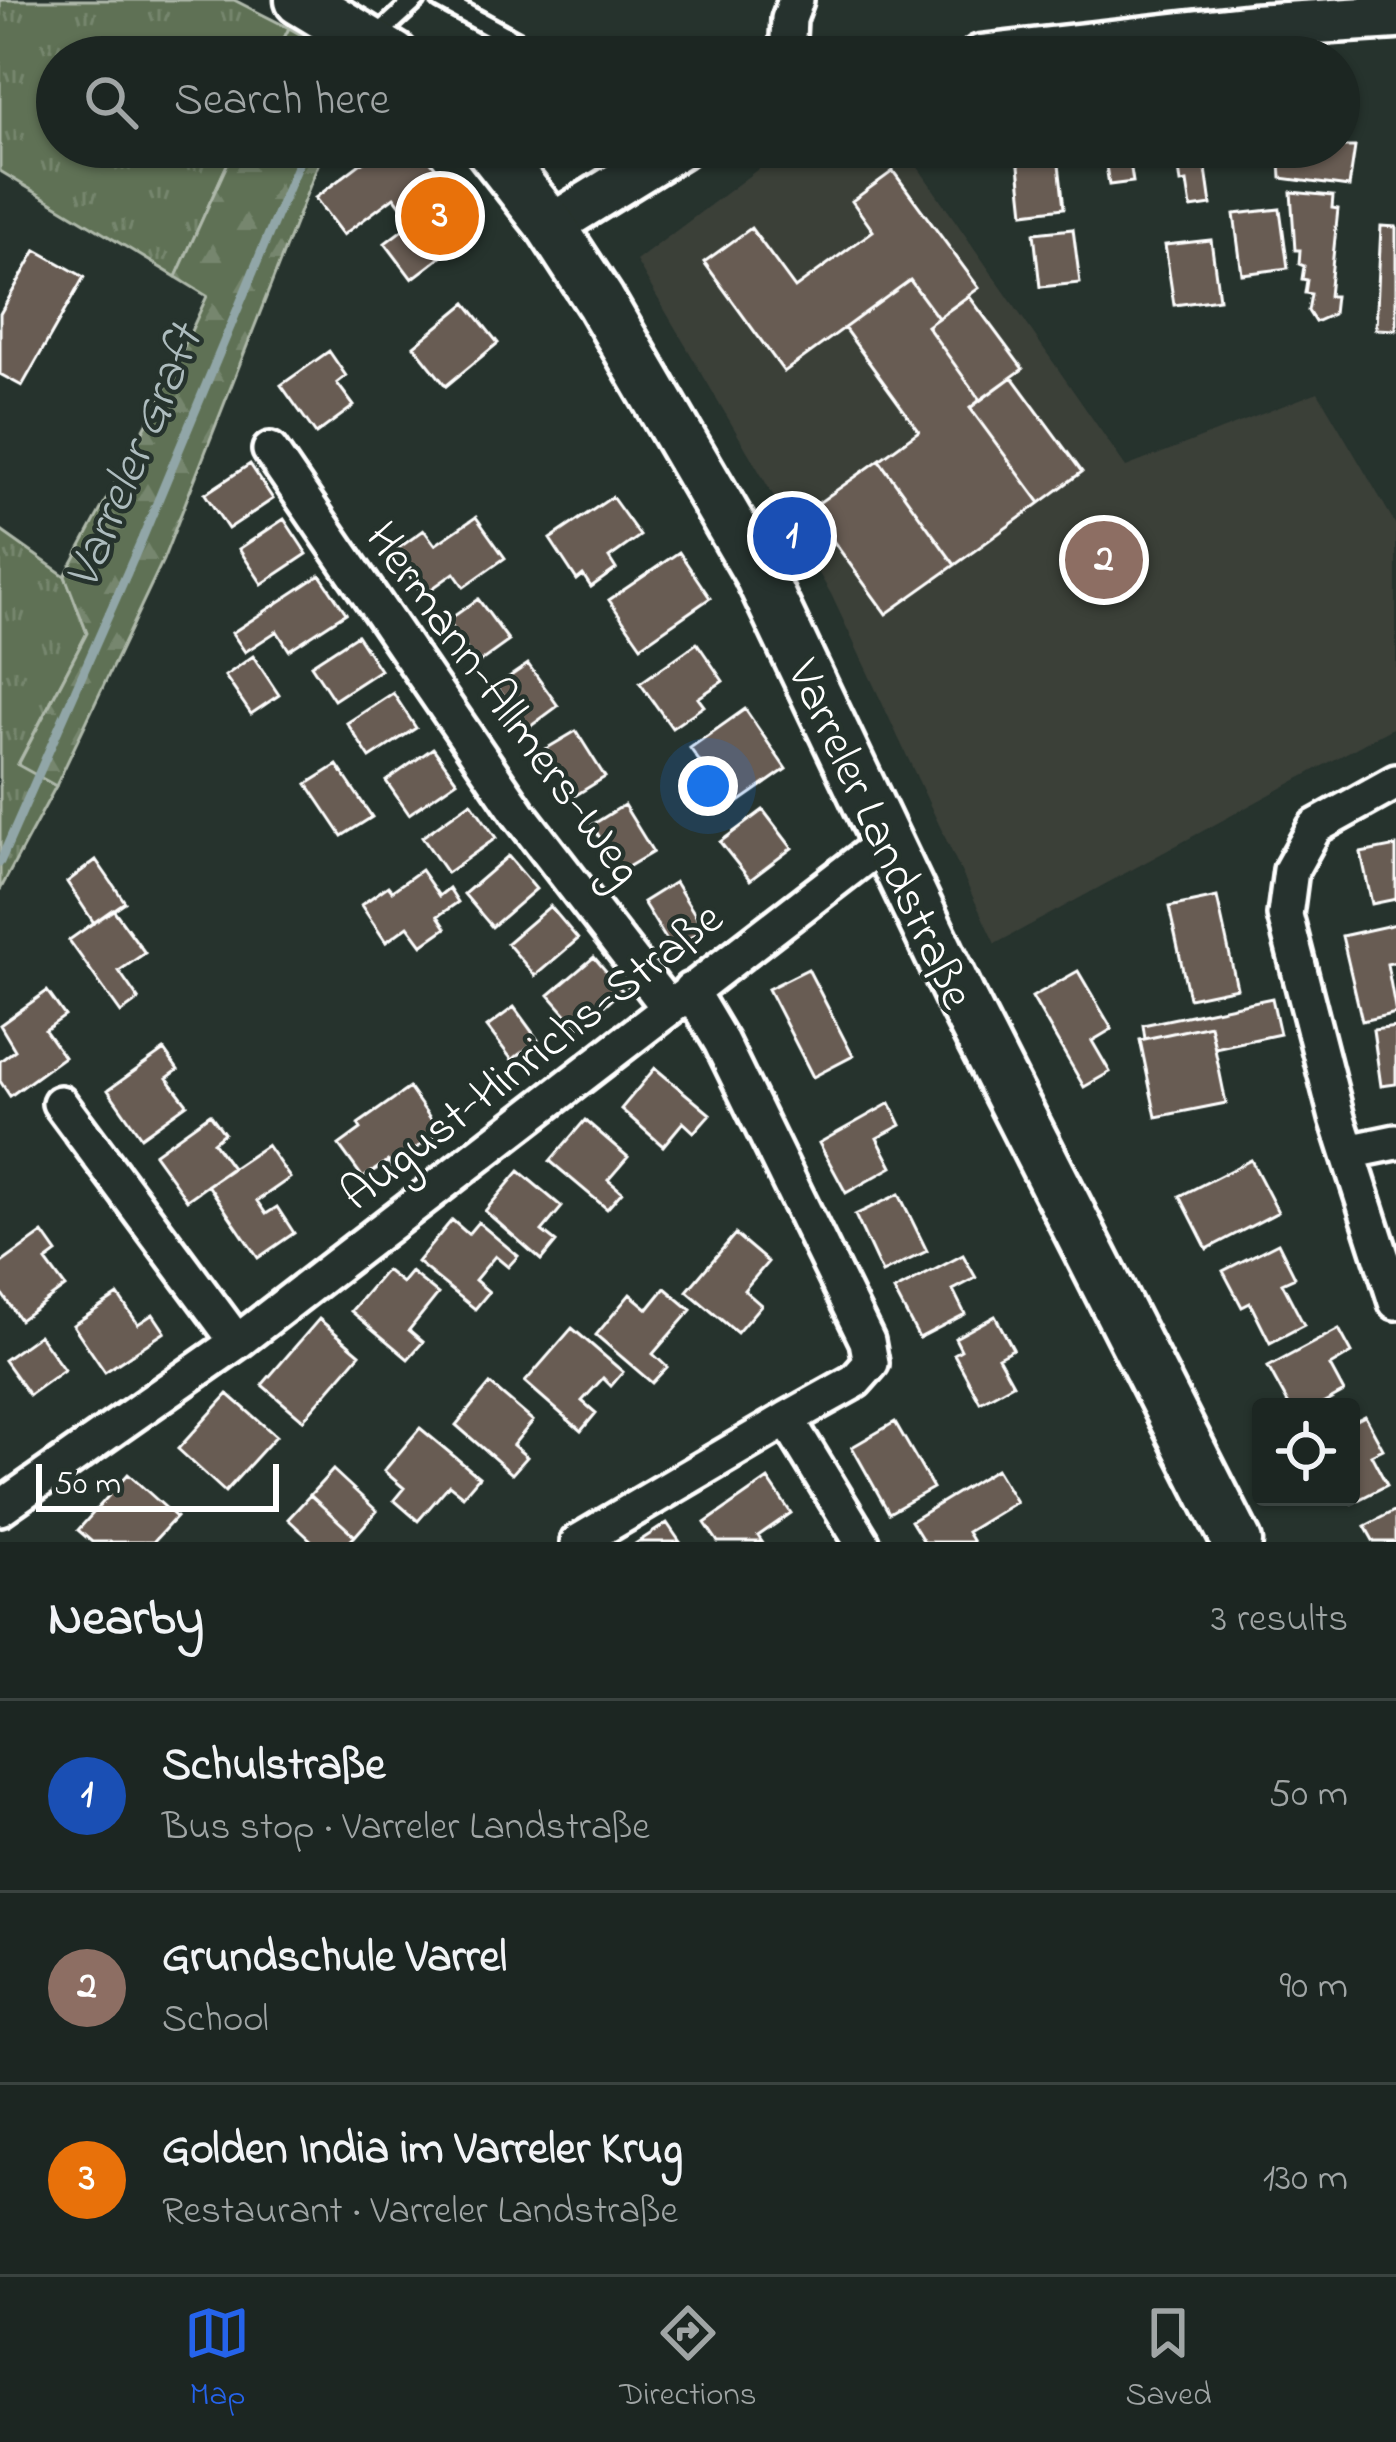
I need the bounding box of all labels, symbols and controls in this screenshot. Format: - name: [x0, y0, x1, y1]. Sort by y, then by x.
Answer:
- search box: [36, 36, 1360, 168]
- icon: search: [78, 69, 144, 135]
- text: Search here: [174, 69, 390, 135]
- pin: 3: [401, 171, 479, 261]
- water label: Varreler Graft: [47, 310, 227, 602]
- pin: 1: [753, 491, 831, 581]
- street label: Hermann-Allmers-Weg: [345, 508, 658, 902]
- pin: 2: [1065, 515, 1143, 605]
- street label: Varreler Landstraße: [766, 648, 990, 1022]
- your location: [678, 756, 738, 816]
- street label: August-Hinrichs-Straße: [327, 886, 740, 1231]
- map controls: [1252, 1398, 1360, 1506]
- button: locate: [1252, 1398, 1360, 1506]
- scale bar: [36, 1458, 279, 1511]
- text: 50 m: [54, 1461, 121, 1509]
- text: Nearby: [48, 1583, 204, 1658]
- text: 3 results: [1211, 1592, 1348, 1649]
- text: Schulstraße: [162, 1734, 385, 1800]
- text: 1: [81, 1767, 93, 1824]
- text: 50 m: [1269, 1767, 1348, 1824]
- text: Bus stop · Varreler Landstraße: [162, 1800, 650, 1857]
- text: Grundschule Varrel: [162, 1926, 507, 1992]
- text: 2: [77, 1959, 97, 2016]
- text: 90 m: [1279, 1959, 1348, 2016]
- text: School: [162, 1992, 269, 2049]
- text: Golden India im Varreler Krug: [162, 2118, 683, 2184]
- text: 3: [79, 2151, 95, 2208]
- text: 130 m: [1263, 2151, 1348, 2208]
- text: Restaurant · Varreler Landstraße: [162, 2184, 678, 2241]
- tab: Map: [184, 2300, 250, 2420]
- tab: Directions: [619, 2300, 757, 2420]
- tab: Saved: [1125, 2300, 1212, 2420]

